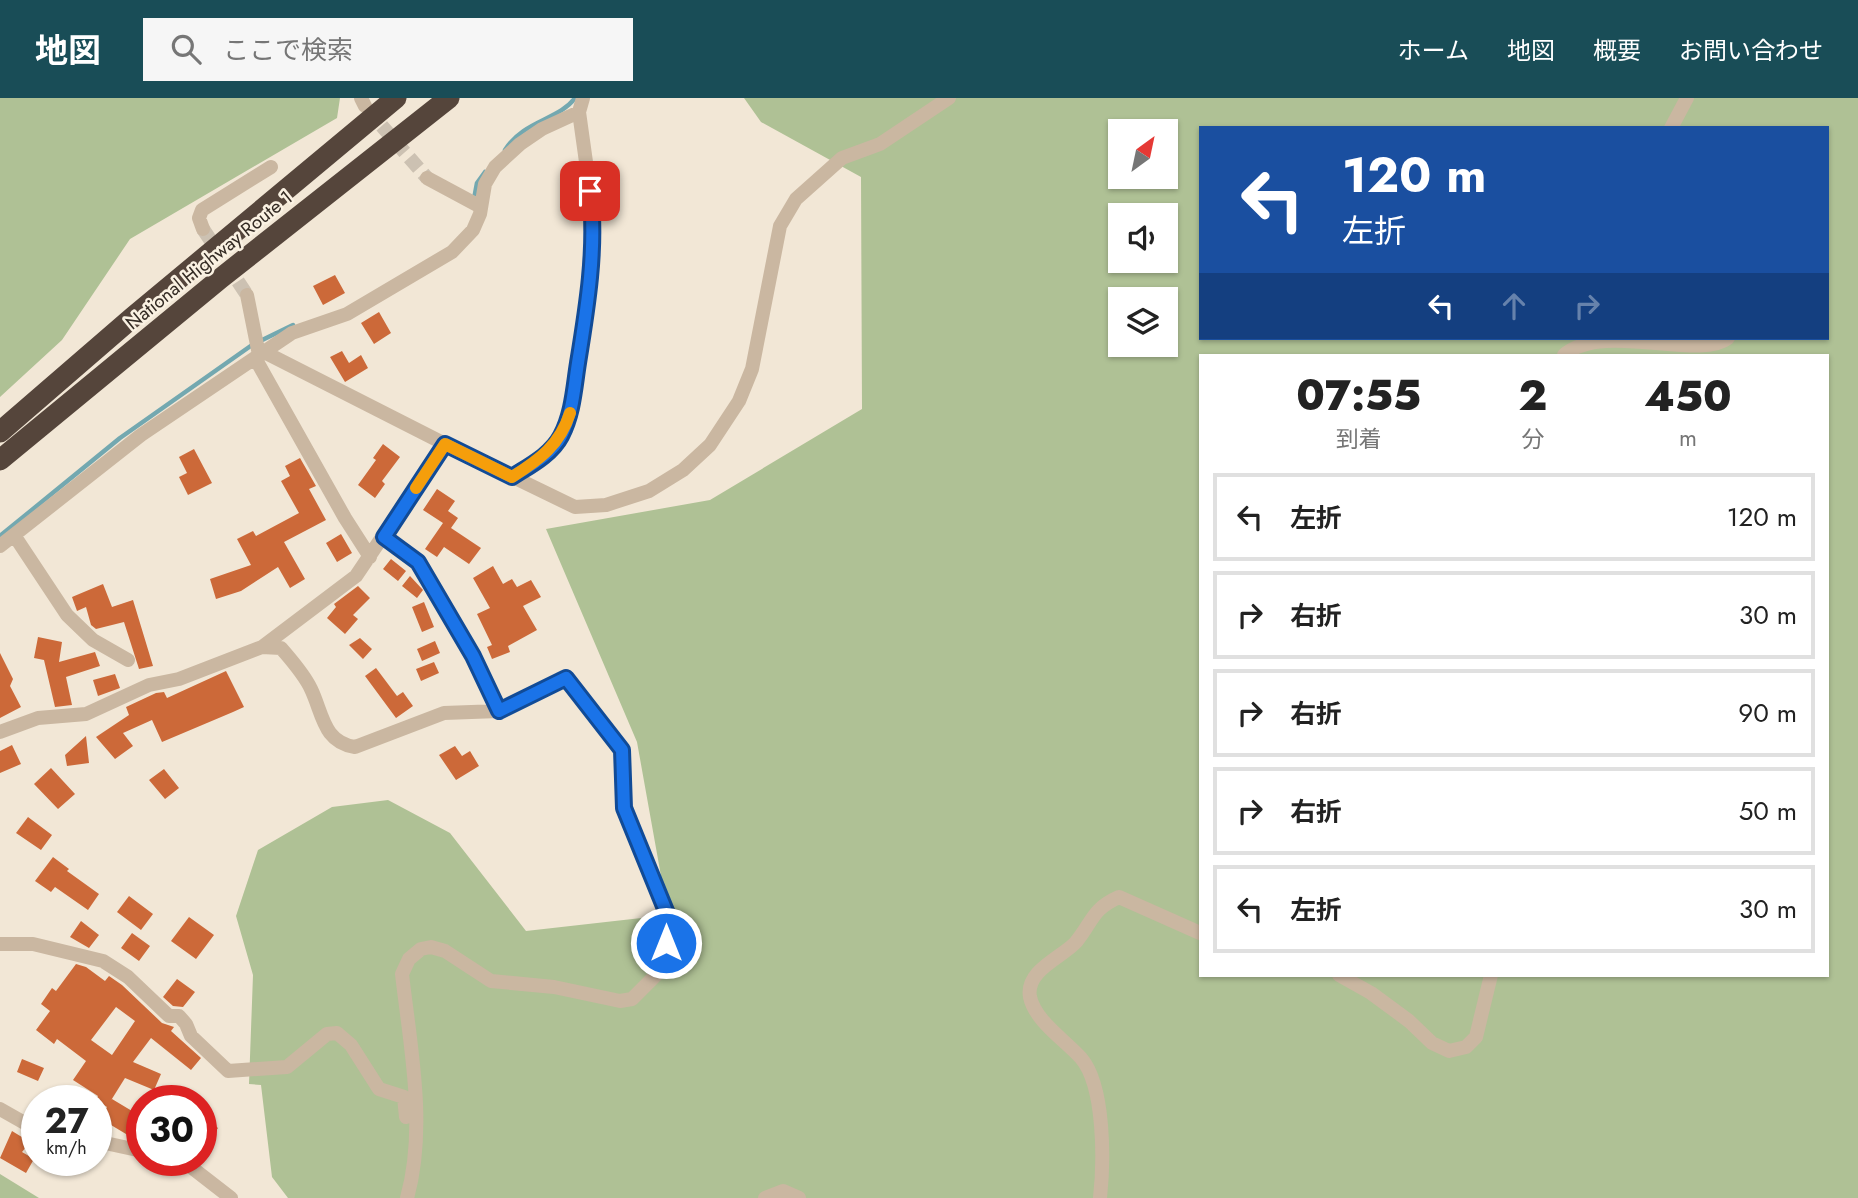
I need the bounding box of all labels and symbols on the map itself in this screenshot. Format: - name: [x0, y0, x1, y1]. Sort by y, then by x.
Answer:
- north arrow: [1108, 119, 1178, 189]
- pin: [560, 161, 620, 221]
- street label: National Highway Route 1: [120, 184, 298, 336]
- position arrow: [629, 906, 703, 980]
- speed limit sign: 30: [126, 1085, 217, 1176]

